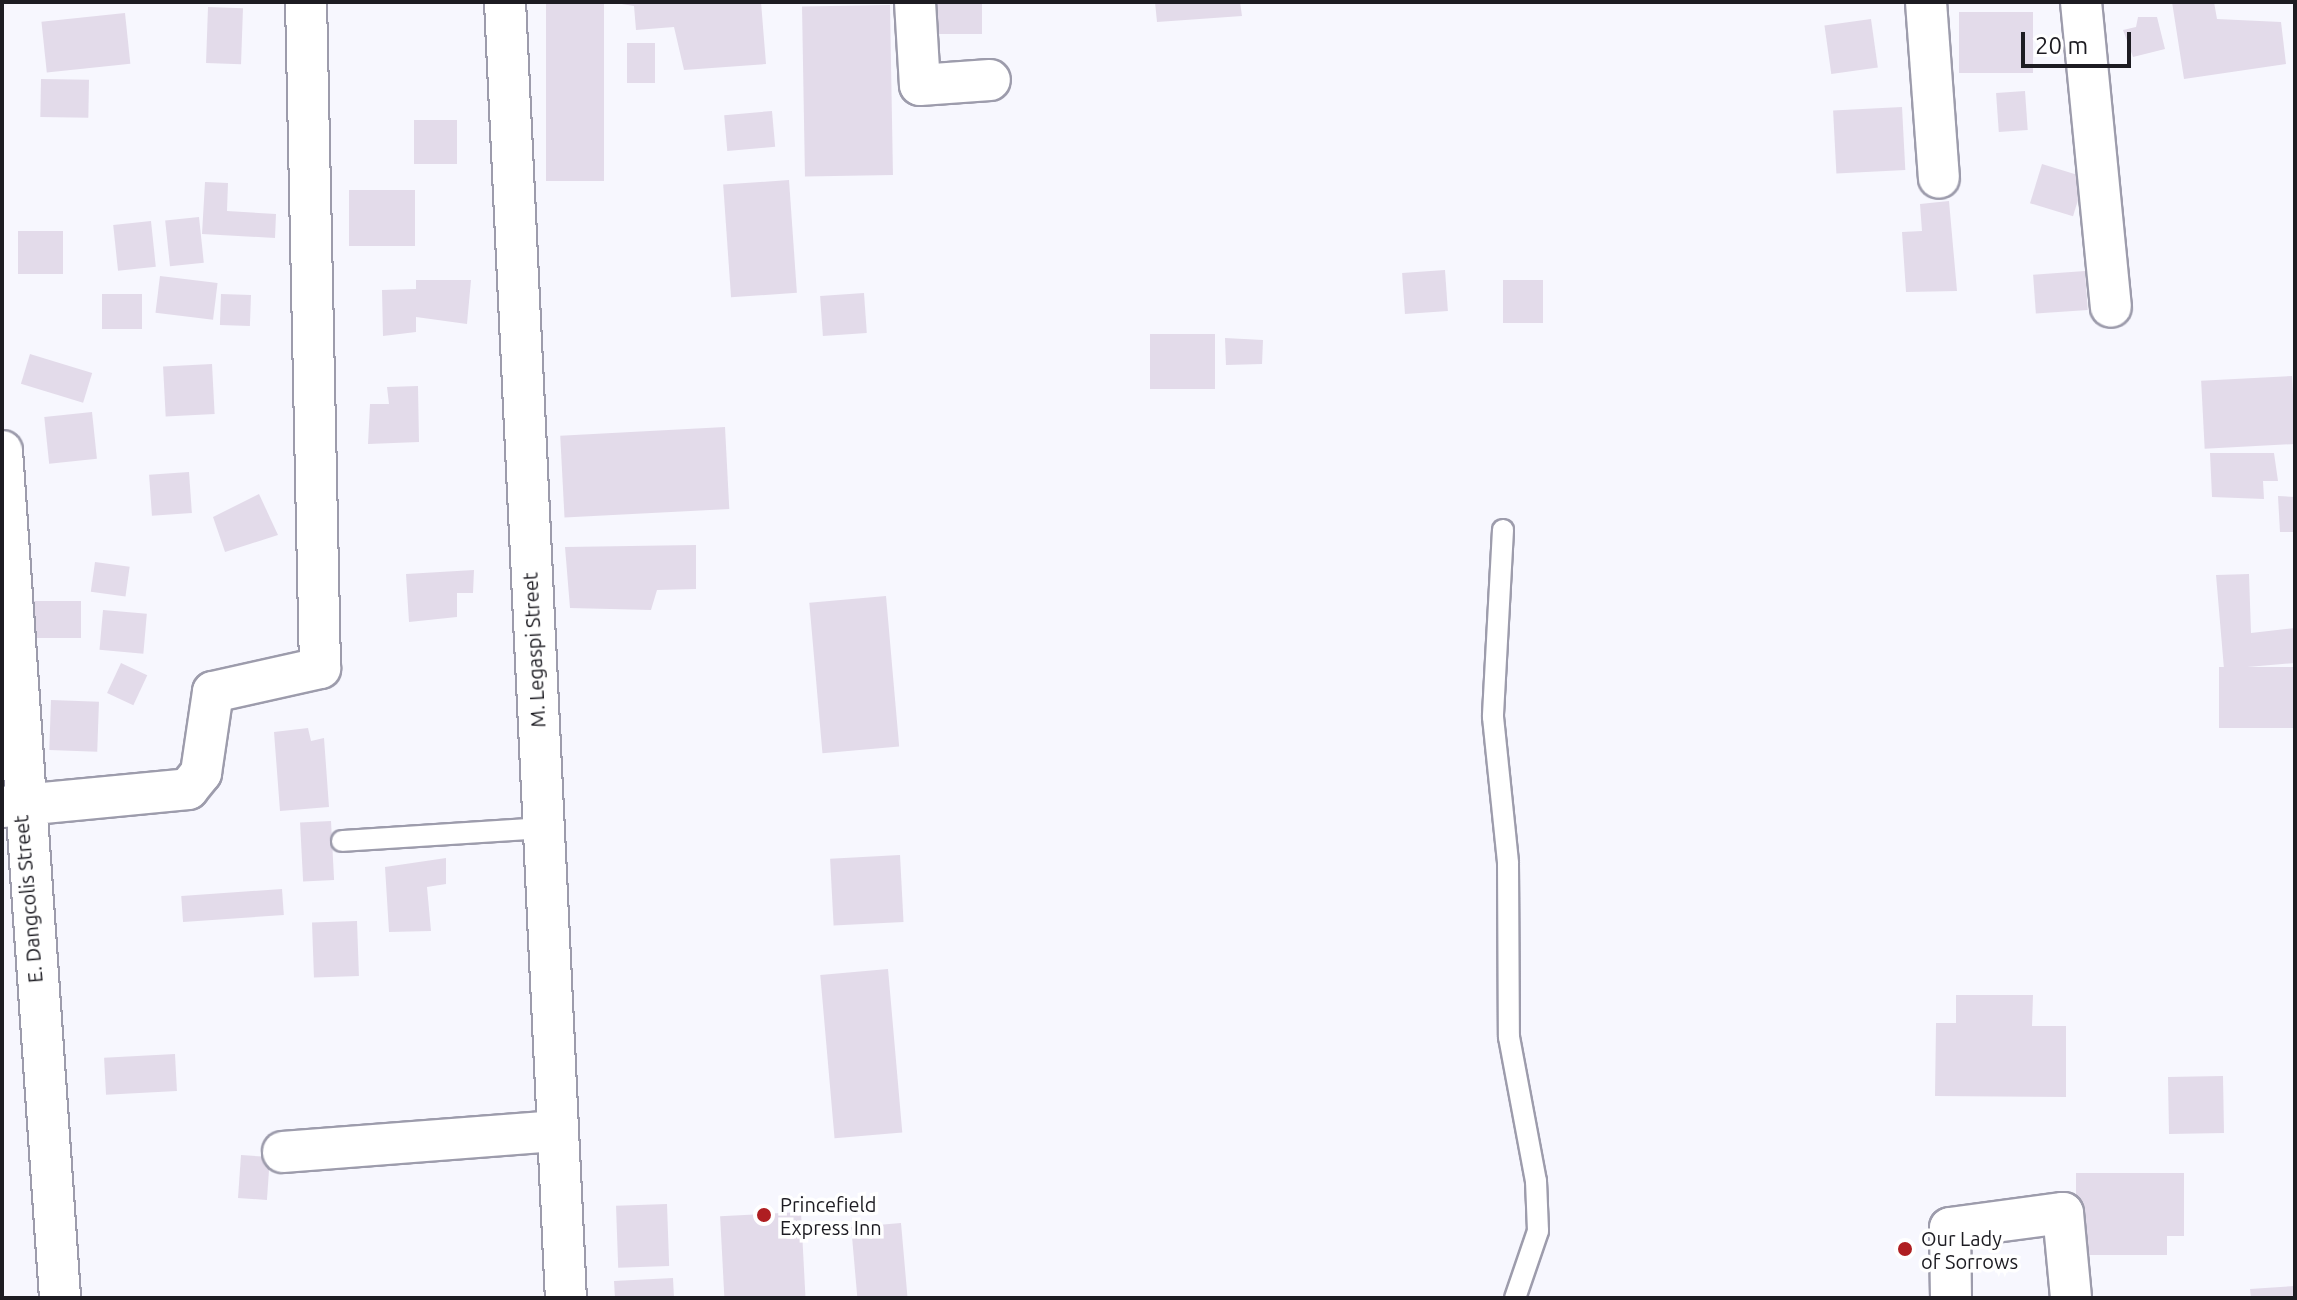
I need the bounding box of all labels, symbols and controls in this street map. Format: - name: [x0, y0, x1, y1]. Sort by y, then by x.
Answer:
- scale bar: [2025, 16, 2135, 66]
- text: 20 m: [2035, 32, 2088, 59]
- street label: M. Legaspi Street: [518, 572, 550, 728]
- street label: E. Dangcolis Street: [9, 814, 47, 984]
- place label: Princefield Express Inn: [780, 1192, 882, 1239]
- marker: Princefield Express Inn: [755, 1206, 773, 1224]
- place label: Our Lady of Sorrows: [1921, 1226, 2018, 1273]
- marker: Our Lady of Sorrows: [1896, 1240, 1914, 1258]

